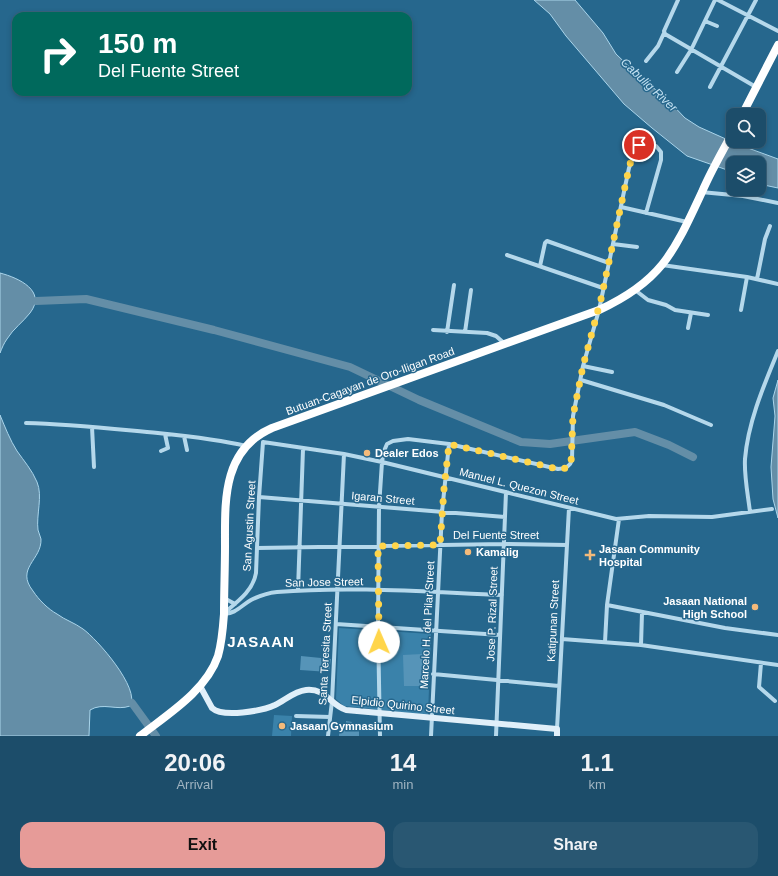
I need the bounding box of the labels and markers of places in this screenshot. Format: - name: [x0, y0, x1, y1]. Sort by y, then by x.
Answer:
- pin: [622, 128, 656, 162]
- place label: Dealer Edos: [375, 447, 439, 459]
- marker: Dealer Edos: [362, 448, 372, 458]
- place label: Jasaan Community Hospital: [599, 543, 701, 568]
- place label: Kamalig: [476, 546, 519, 558]
- marker: Kamalig: [463, 547, 473, 557]
- marker: Jasaan Community Hospital: [584, 549, 596, 561]
- place label: Jasaan National High School: [663, 595, 747, 620]
- marker: Jasaan National High School: [750, 602, 760, 612]
- place label: Jasaan Gymnasium: [290, 720, 394, 732]
- marker: Jasaan Gymnasium: [277, 721, 287, 731]

